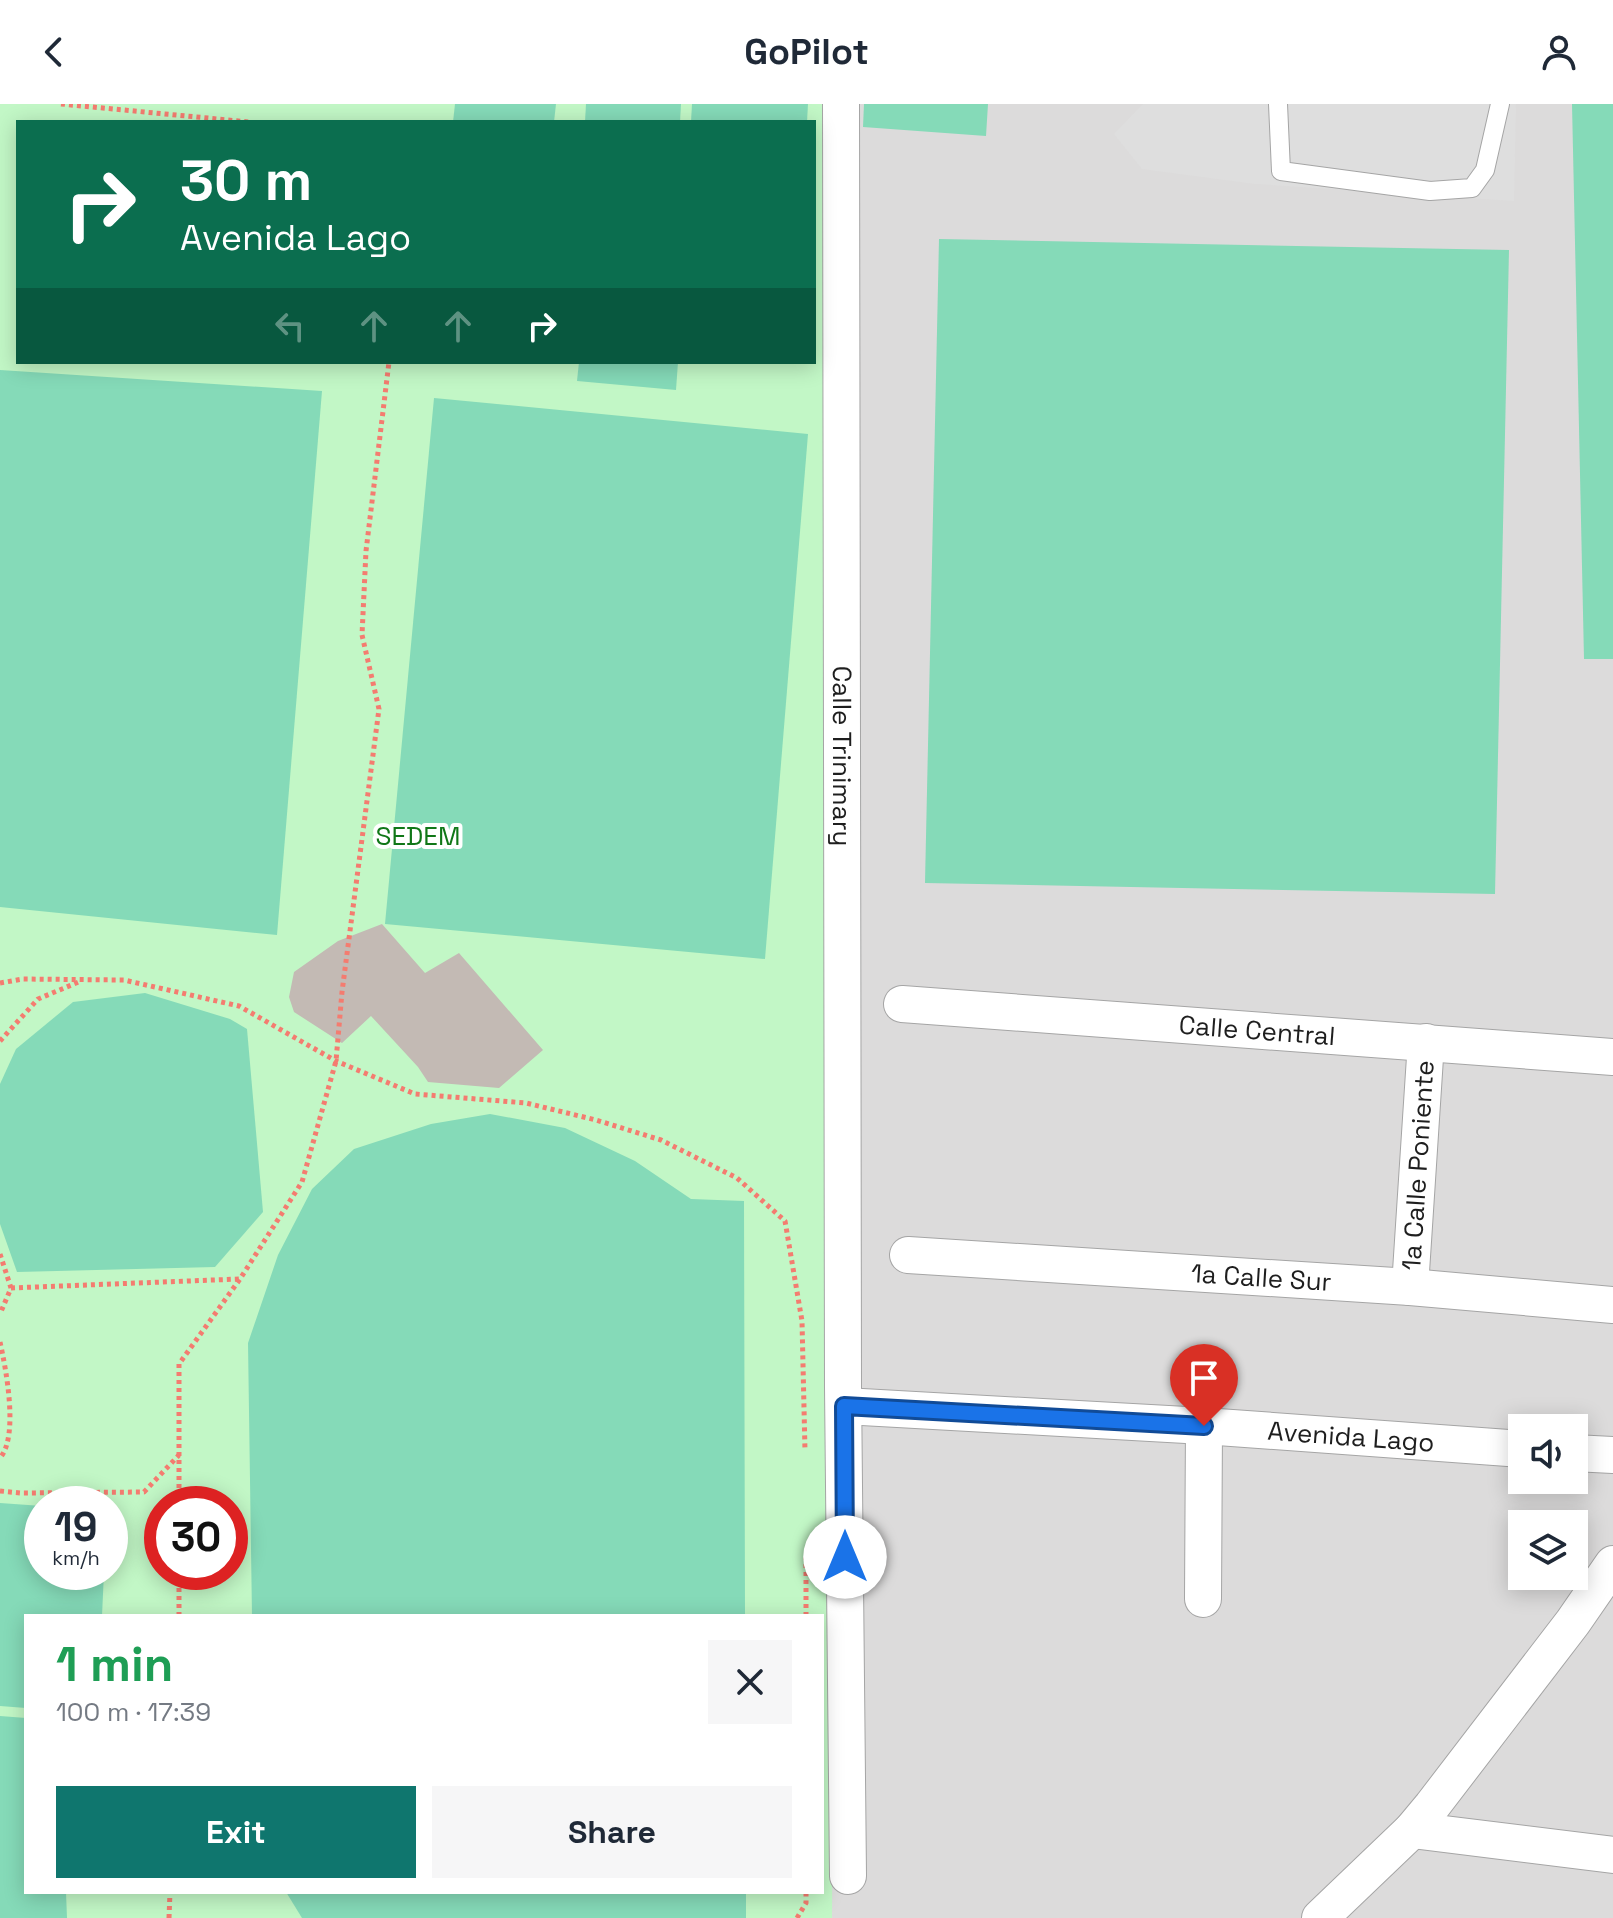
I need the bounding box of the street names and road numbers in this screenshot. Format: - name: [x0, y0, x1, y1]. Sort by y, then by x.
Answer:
- street label: Calle Trinimary: [825, 666, 859, 846]
- street label: Calle Central: [1178, 1008, 1336, 1053]
- street label: 1a Calle Poniente: [1394, 1059, 1442, 1271]
- street label: 1a Calle Sur: [1190, 1256, 1333, 1299]
- street label: Avenida Lago: [1266, 1414, 1436, 1460]

